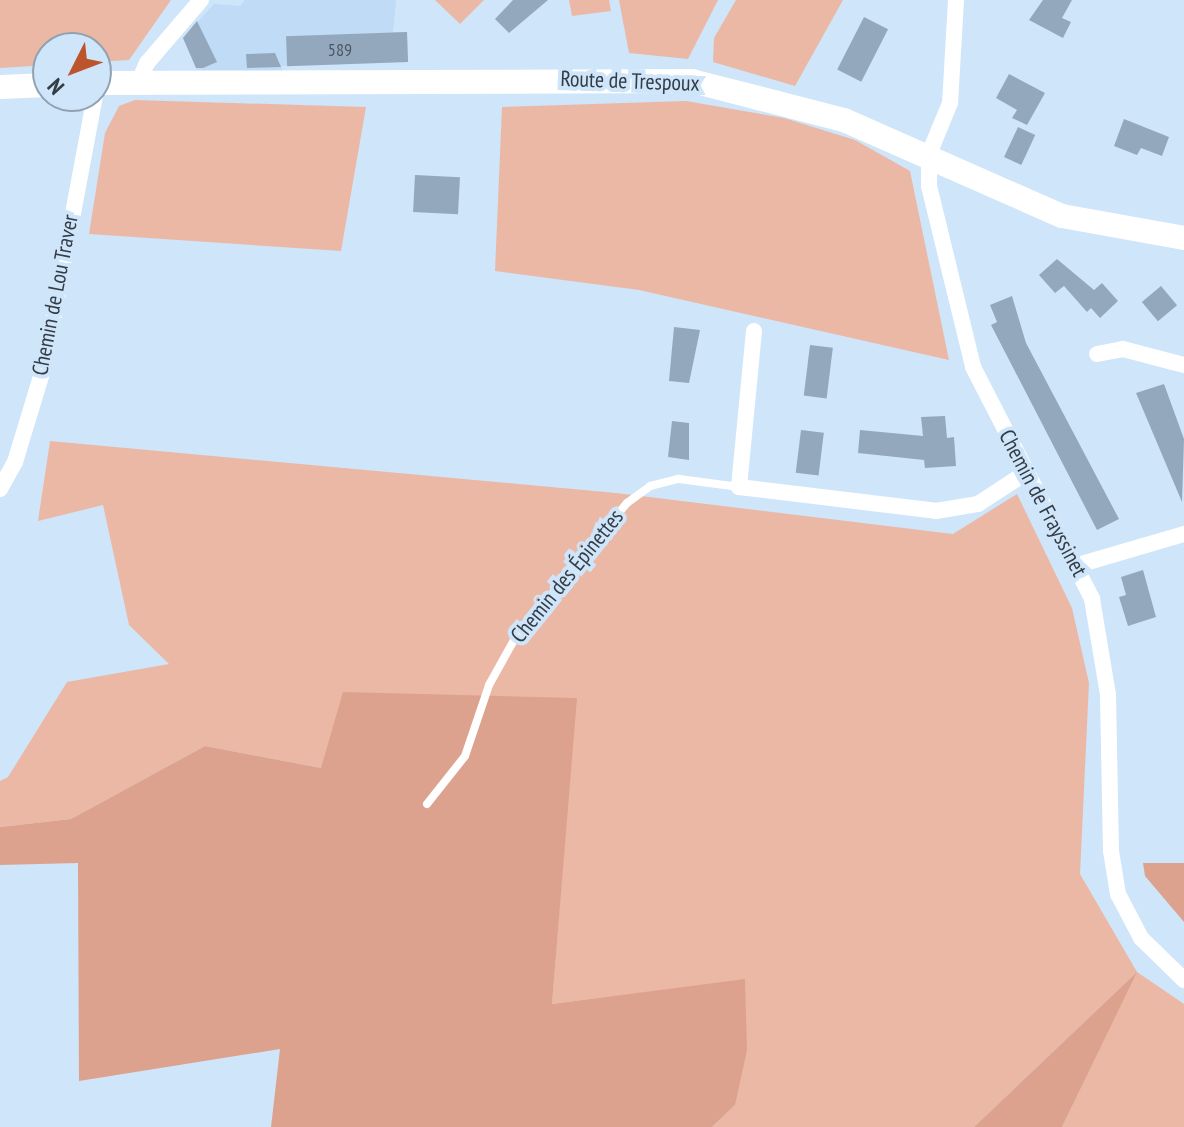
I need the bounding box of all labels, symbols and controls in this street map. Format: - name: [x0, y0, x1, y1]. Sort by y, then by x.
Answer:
- north arrow: [32, 32, 112, 112]
- house number: 589: [328, 39, 352, 61]
- street label: Route de Trespoux: [560, 65, 700, 97]
- text: N: [41, 73, 70, 101]
- street label: Chemin de Lou Traver: [26, 212, 84, 378]
- street label: Chemin de Frayssinet: [993, 425, 1093, 581]
- street label: Chemin des Épinettes: [505, 504, 629, 648]

